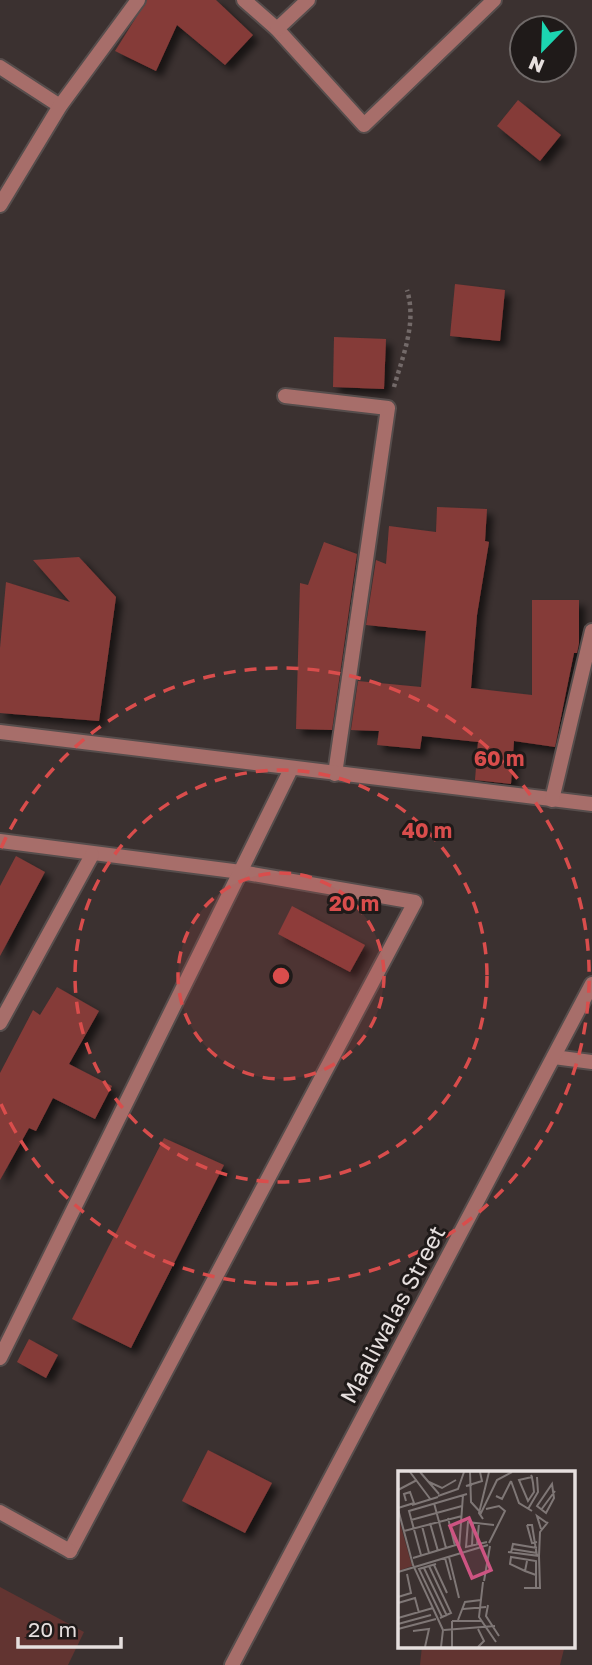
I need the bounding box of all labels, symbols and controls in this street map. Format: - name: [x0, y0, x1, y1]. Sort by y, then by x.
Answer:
- north arrow: [508, 14, 578, 84]
- text: N: [525, 52, 547, 79]
- text: 60 m: [474, 745, 524, 771]
- text: 40 m: [402, 817, 452, 843]
- text: 20 m: [329, 890, 379, 916]
- centre of rings: [269, 964, 293, 988]
- street label: Maaliwalas Street: [333, 1221, 451, 1407]
- inset map: [398, 1471, 574, 1648]
- scale bar: [18, 1606, 121, 1650]
- text: 20 m: [28, 1616, 77, 1642]

